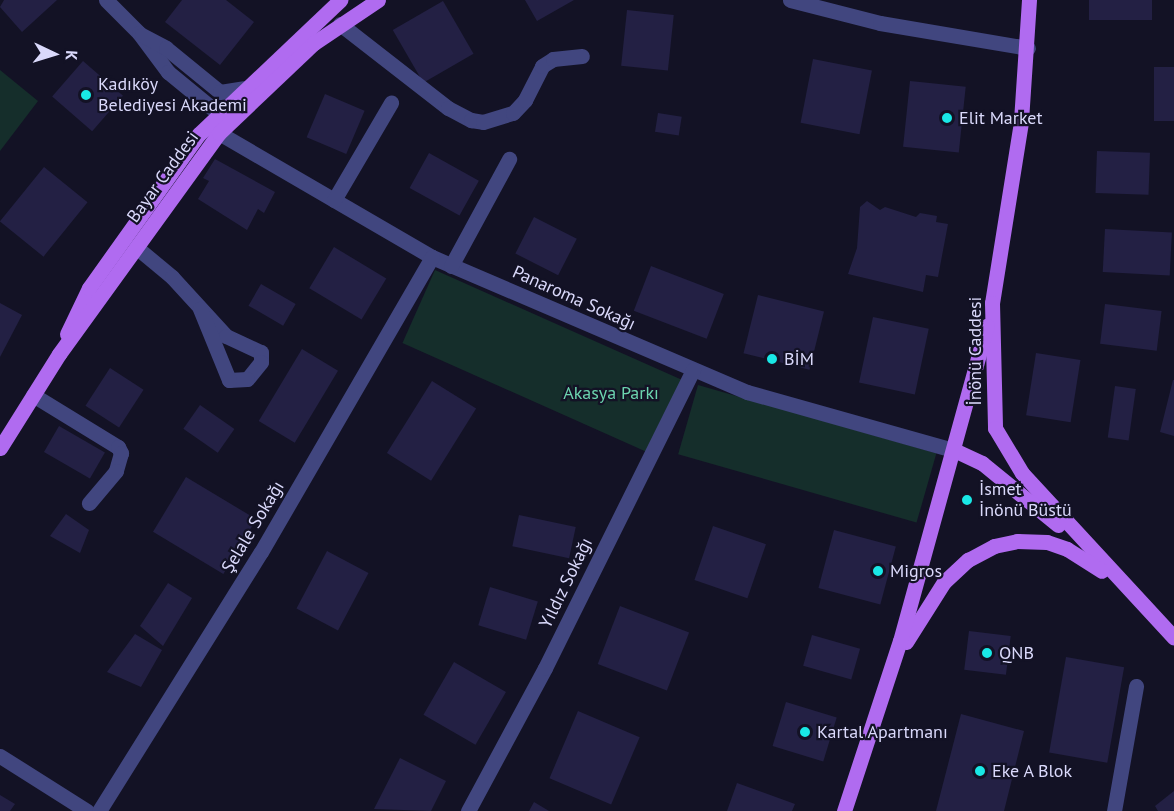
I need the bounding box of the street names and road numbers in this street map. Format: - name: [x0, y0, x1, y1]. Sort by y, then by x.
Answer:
- street label: Bayar Caddesi: [123, 127, 203, 227]
- street label: Panaroma Sokağı: [509, 261, 639, 335]
- street label: İnönü Caddesi: [964, 297, 986, 405]
- street label: Şelale Sokağı: [217, 477, 289, 577]
- street label: Yıldız Sokağı: [535, 534, 597, 632]

